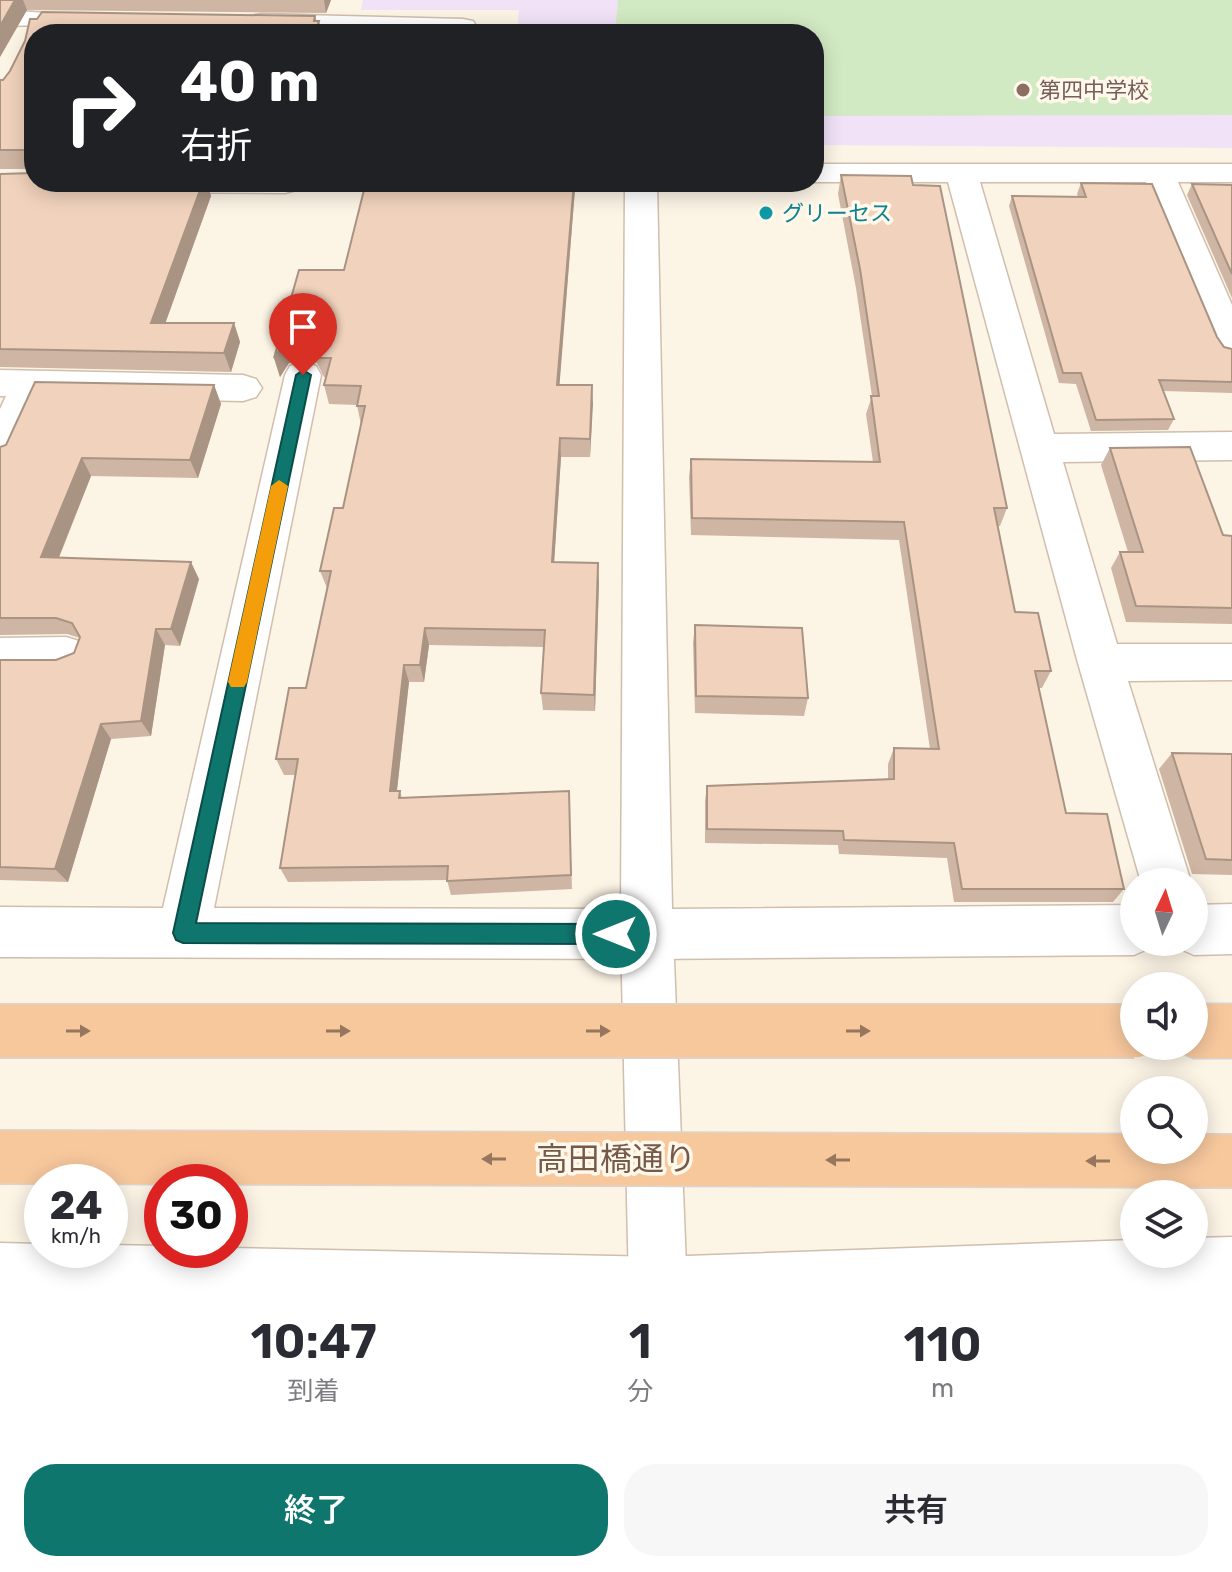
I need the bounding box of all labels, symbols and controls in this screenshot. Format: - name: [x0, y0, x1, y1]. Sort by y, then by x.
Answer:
- text: 40 m: [180, 49, 320, 115]
- icon: right: [48, 56, 152, 160]
- place label: 第四中学校: [1039, 77, 1149, 104]
- marker: 第四中学校: [1014, 81, 1032, 99]
- text: 右折: [180, 124, 252, 167]
- place label: グリーセス: [782, 200, 892, 227]
- marker: グリーセス: [757, 204, 775, 222]
- pin: [269, 293, 337, 375]
- icon: arrive: [281, 305, 325, 349]
- north arrow: [1120, 868, 1208, 956]
- map controls: [1120, 868, 1208, 1268]
- position arrow: [574, 892, 658, 976]
- button: sound: [1120, 972, 1208, 1060]
- one-way arrow: [66, 1025, 91, 1037]
- one-way arrow: [326, 1025, 351, 1037]
- one-way arrow: [586, 1025, 611, 1037]
- one-way arrow: [846, 1025, 871, 1037]
- button: search: [1120, 1076, 1208, 1164]
- street label: 高田橋通り: [536, 1140, 696, 1178]
- one-way arrow: [481, 1153, 506, 1165]
- one-way arrow: [825, 1154, 850, 1166]
- one-way arrow: [1085, 1155, 1110, 1167]
- speed limit sign: 30: [144, 1164, 248, 1268]
- button: layers: [1120, 1180, 1208, 1268]
- text: 24: [49, 1182, 103, 1229]
- text: km/h: [51, 1224, 101, 1248]
- text: 10:47: [250, 1313, 377, 1370]
- text: 1: [629, 1313, 652, 1370]
- text: 110: [904, 1316, 982, 1373]
- text: m: [931, 1373, 954, 1404]
- text: 到着: [288, 1376, 340, 1407]
- text: 分: [627, 1376, 653, 1407]
- button: 終了: [24, 1464, 608, 1556]
- button: 共有: [624, 1464, 1208, 1556]

